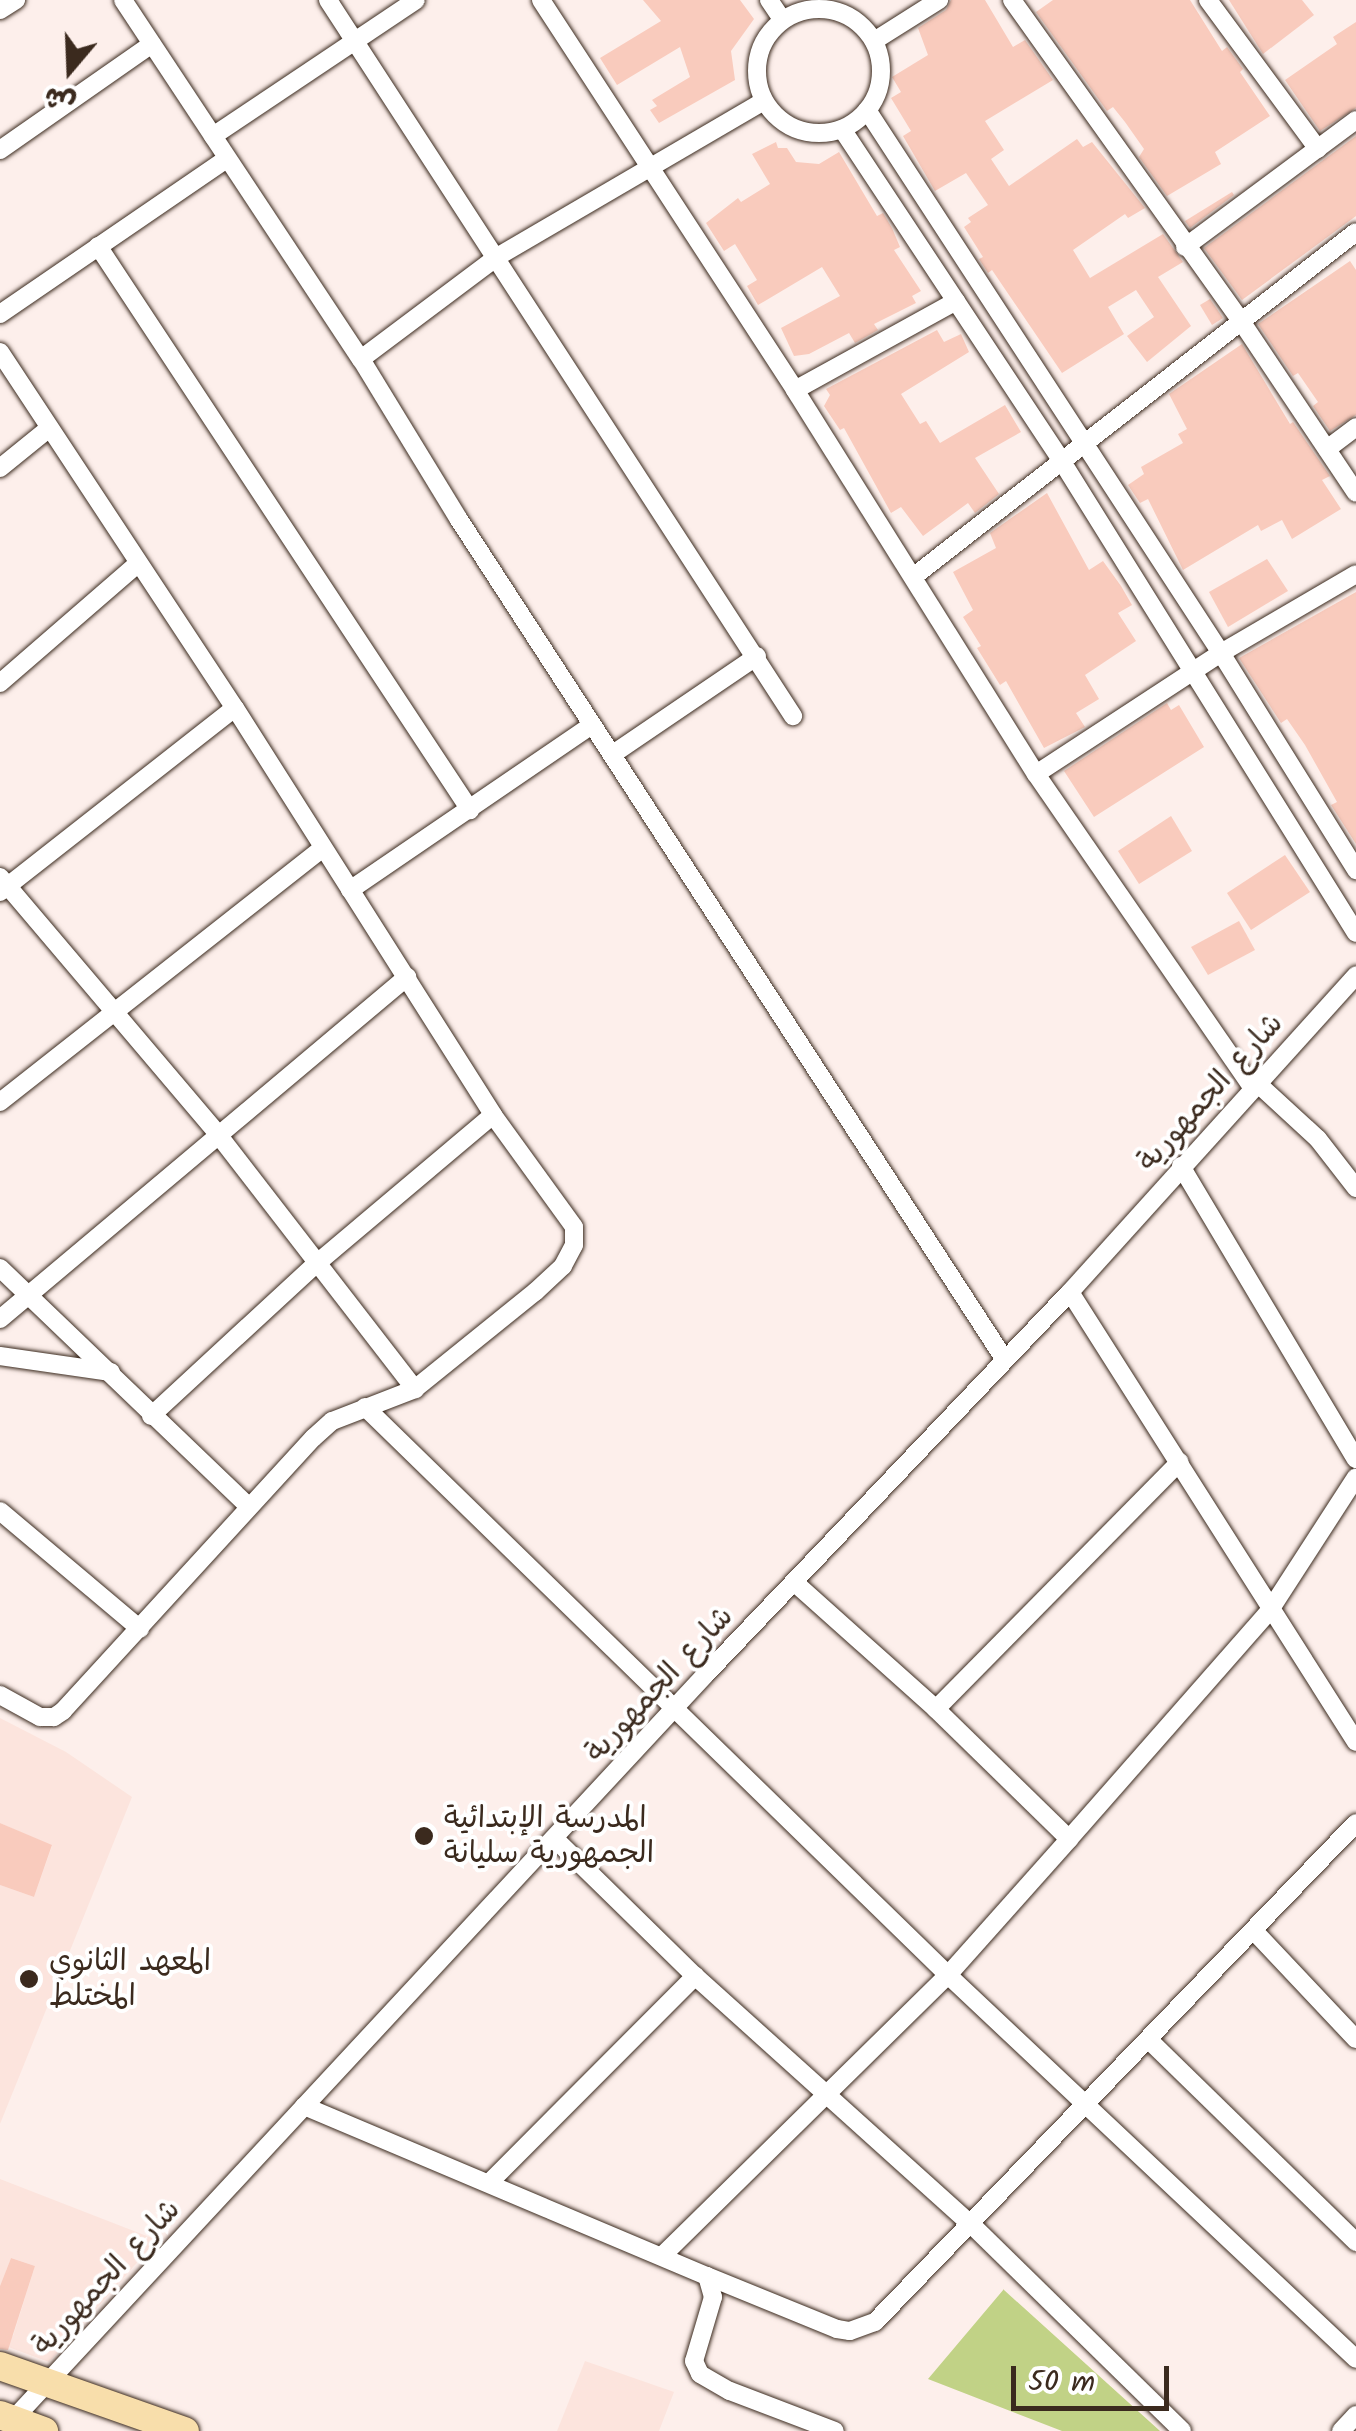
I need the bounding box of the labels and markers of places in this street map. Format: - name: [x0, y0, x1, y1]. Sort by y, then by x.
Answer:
- place label: المدرسة الإبتدائية الجمهورية سليانة: [444, 1801, 654, 1872]
- marker: المدرسة الإبتدائية الجمهورية سليانة: [413, 1825, 435, 1847]
- place label: المعهد الثانوي المختلط: [49, 1944, 211, 2014]
- marker: المعهد الثانوي المختلط: [18, 1968, 40, 1990]

